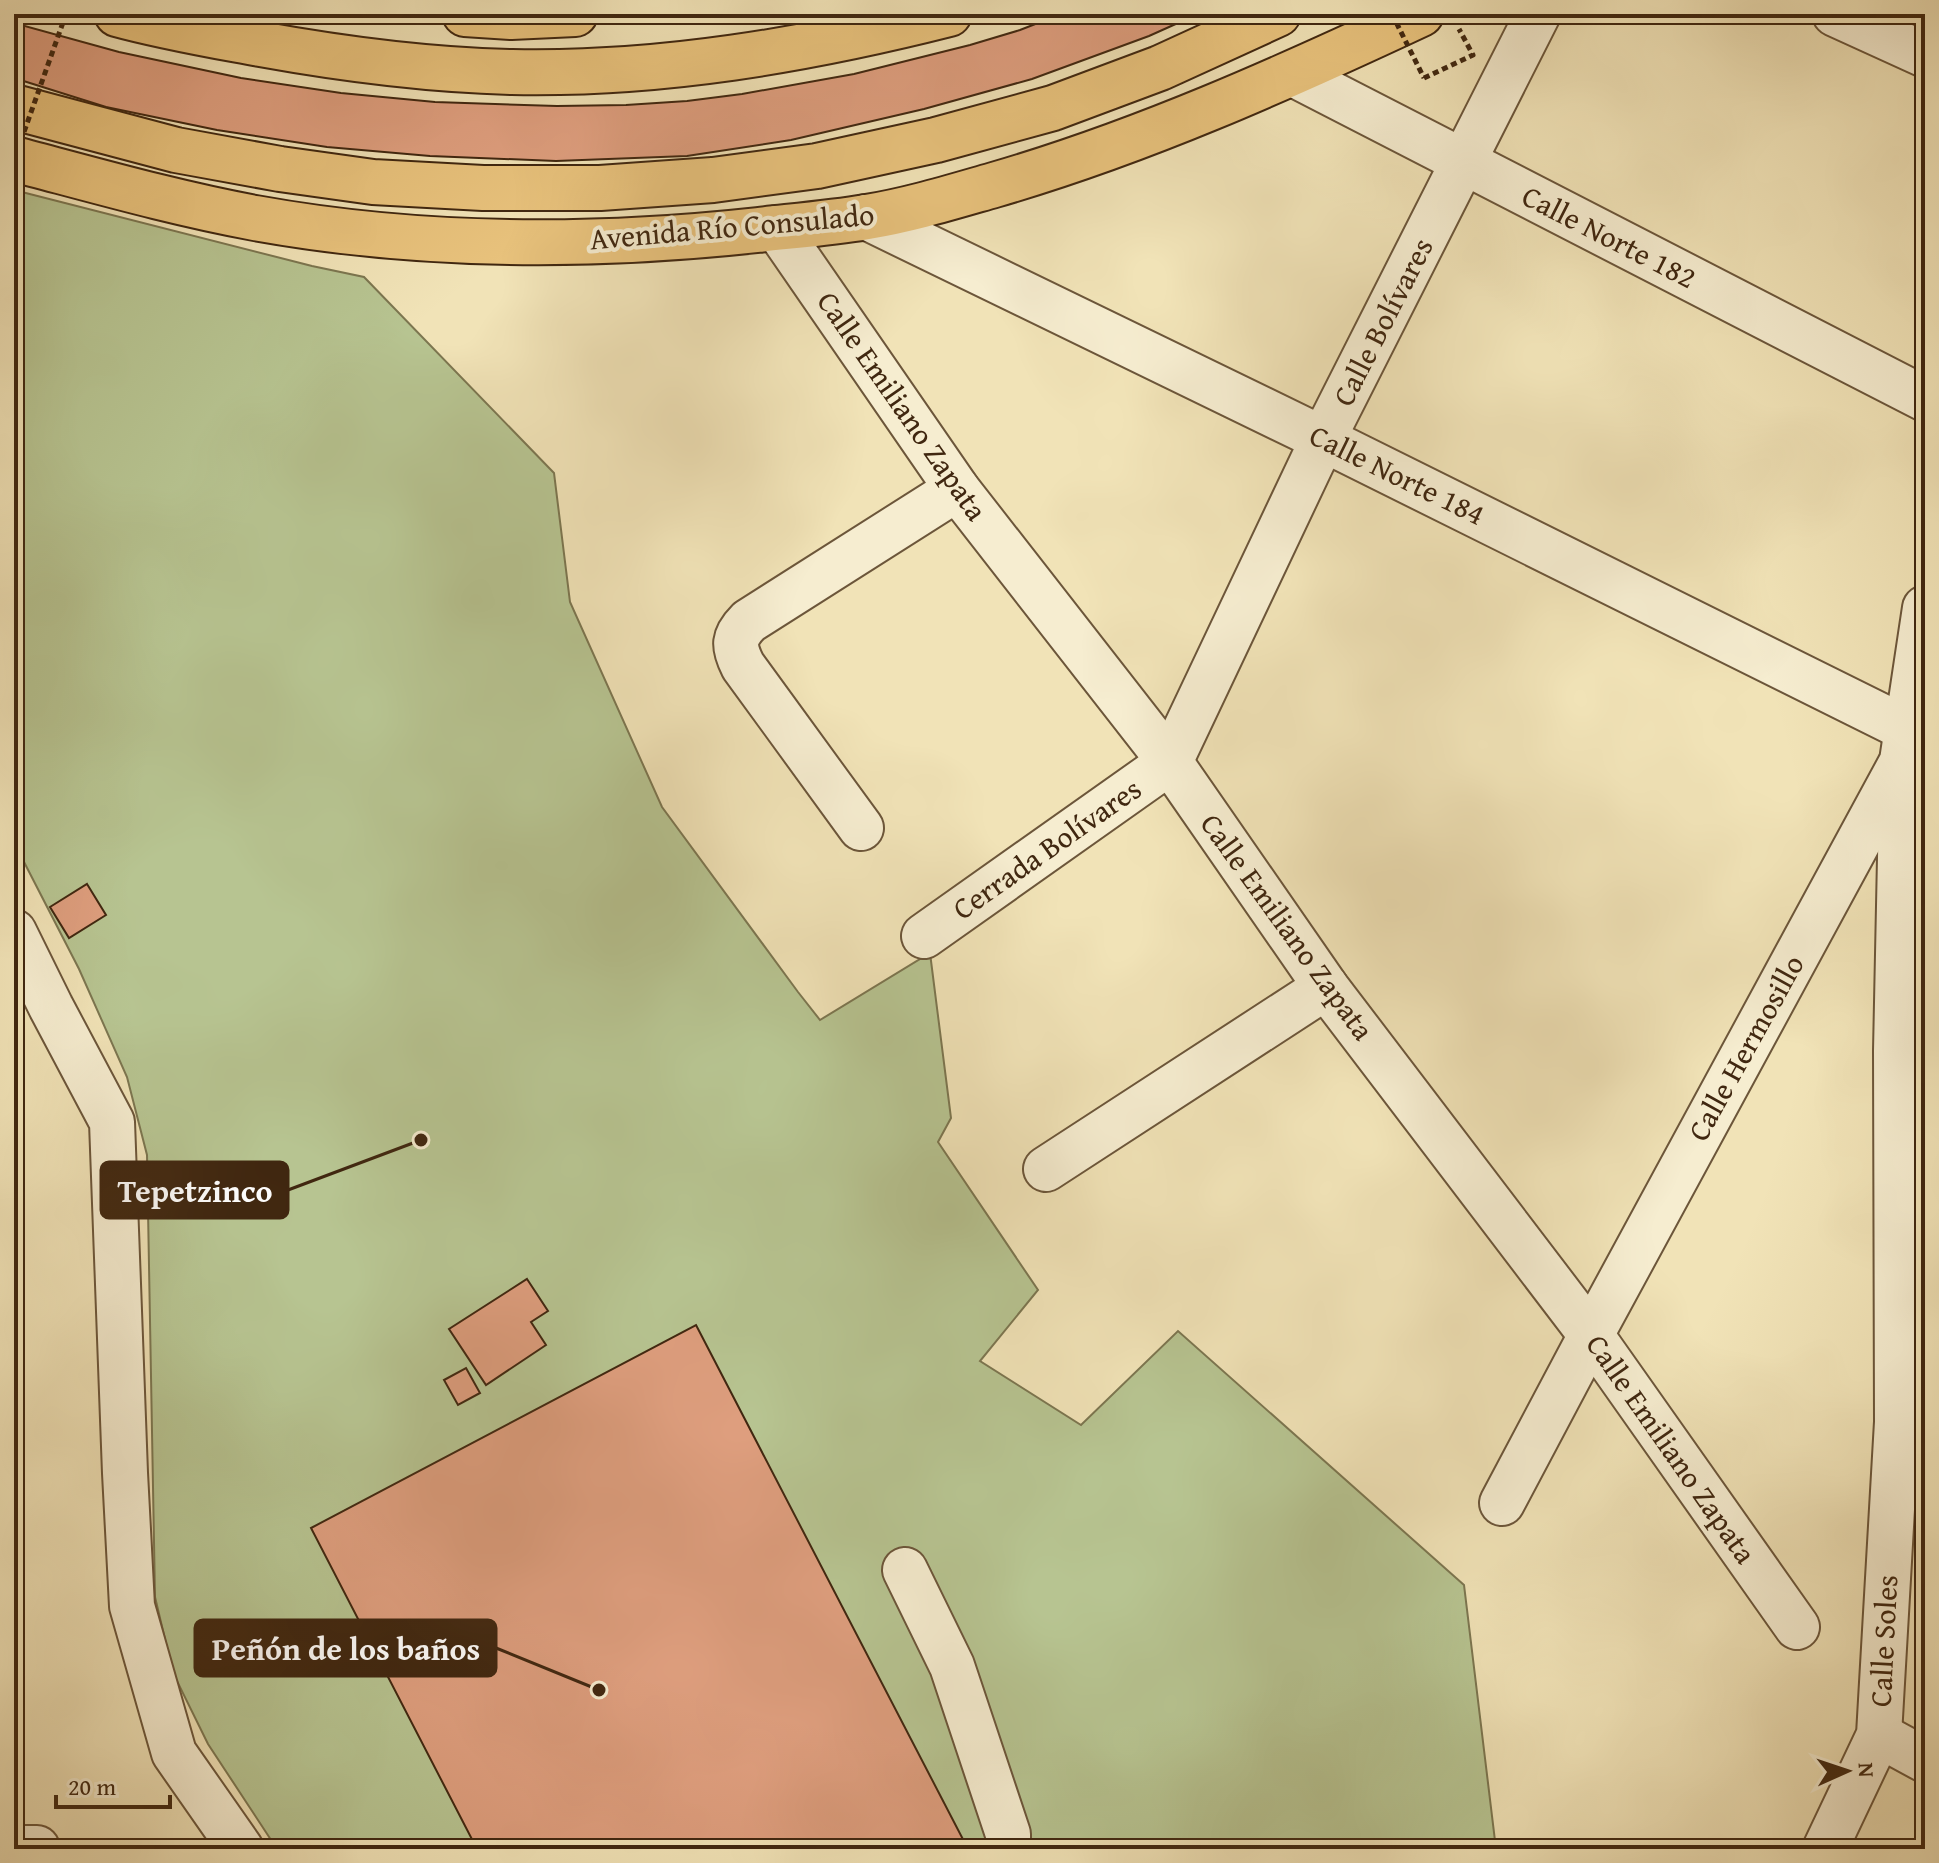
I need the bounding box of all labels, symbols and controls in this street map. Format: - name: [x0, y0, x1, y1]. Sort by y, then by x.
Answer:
- street label: Calle Norte 182: [1515, 173, 1704, 299]
- street label: Avenida Río Consulado: [588, 192, 876, 260]
- street label: Calle Bolívares: [1321, 230, 1443, 413]
- street label: Calle Emiliano Zapata: [807, 282, 999, 529]
- street label: Calle Norte 184: [1302, 413, 1492, 535]
- street label: Cerrada Bolívares: [943, 767, 1150, 930]
- street label: Calle Emiliano Zapata: [1190, 804, 1385, 1049]
- street label: Calle Hermosillo: [1676, 946, 1814, 1149]
- callout: Tepetzinco: [101, 1162, 288, 1218]
- text: Tepetzinco: [117, 1167, 273, 1214]
- street label: Calle Emiliano Zapata: [1576, 1325, 1768, 1572]
- street label: Calle Soles: [1858, 1574, 1908, 1708]
- callout: Peñón de los baños: [195, 1620, 496, 1676]
- text: Peñón de los baños: [212, 1625, 480, 1672]
- north arrow: [1807, 1731, 1887, 1811]
- scale bar: [56, 1759, 170, 1809]
- text: N: [1851, 1762, 1883, 1778]
- text: 20 m: [68, 1769, 116, 1804]

